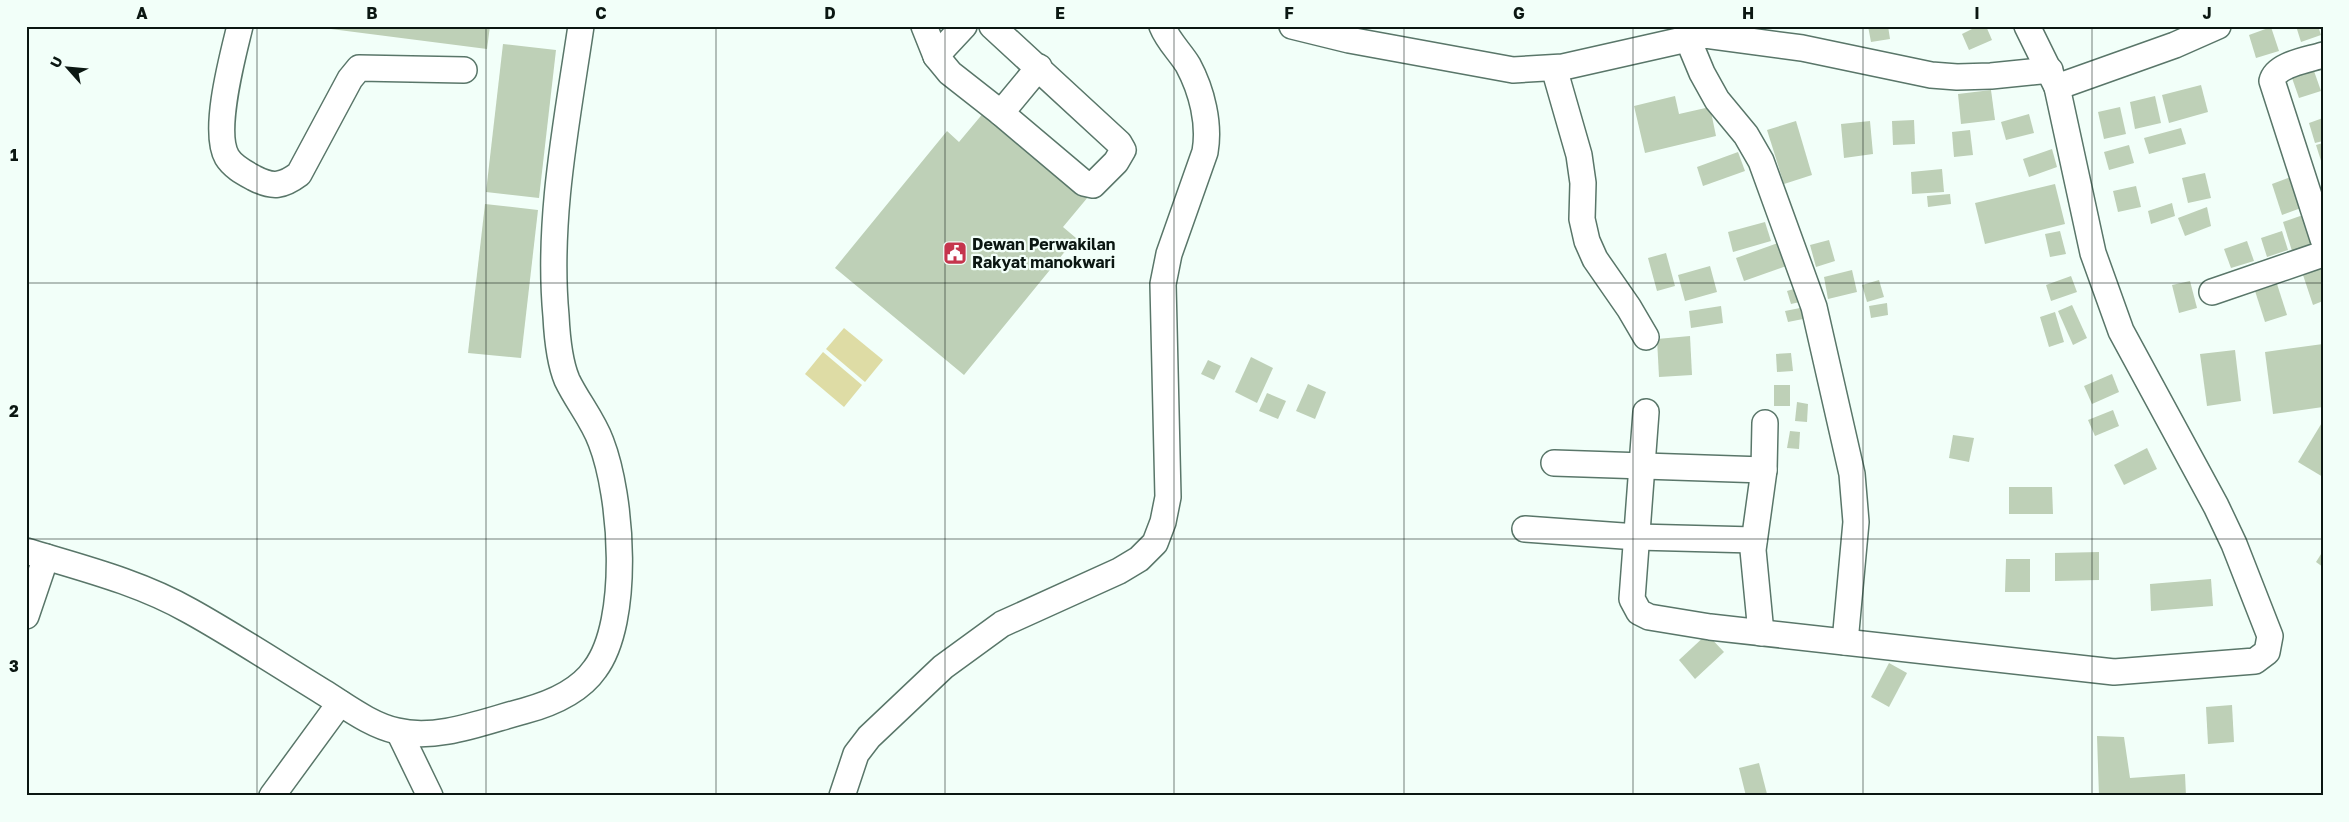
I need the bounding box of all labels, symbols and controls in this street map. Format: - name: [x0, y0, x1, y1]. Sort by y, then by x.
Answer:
- text: A: [136, 3, 148, 23]
- text: B: [366, 3, 378, 23]
- text: C: [595, 3, 607, 23]
- text: D: [824, 3, 836, 23]
- text: E: [1055, 3, 1065, 23]
- text: F: [1284, 3, 1294, 23]
- text: G: [1513, 3, 1525, 23]
- text: H: [1742, 3, 1754, 23]
- text: I: [1974, 3, 1980, 23]
- text: J: [2202, 3, 2212, 23]
- north arrow: [42, 42, 92, 92]
- text: U: [46, 53, 66, 70]
- text: 1: [10, 145, 18, 165]
- place label: Dewan Perwakilan Rakyat manokwari: [972, 234, 1115, 272]
- public building icon: Dewan Perwakilan Rakyat manokwari: [942, 240, 968, 266]
- text: 2: [9, 401, 19, 421]
- text: 3: [9, 656, 19, 676]

